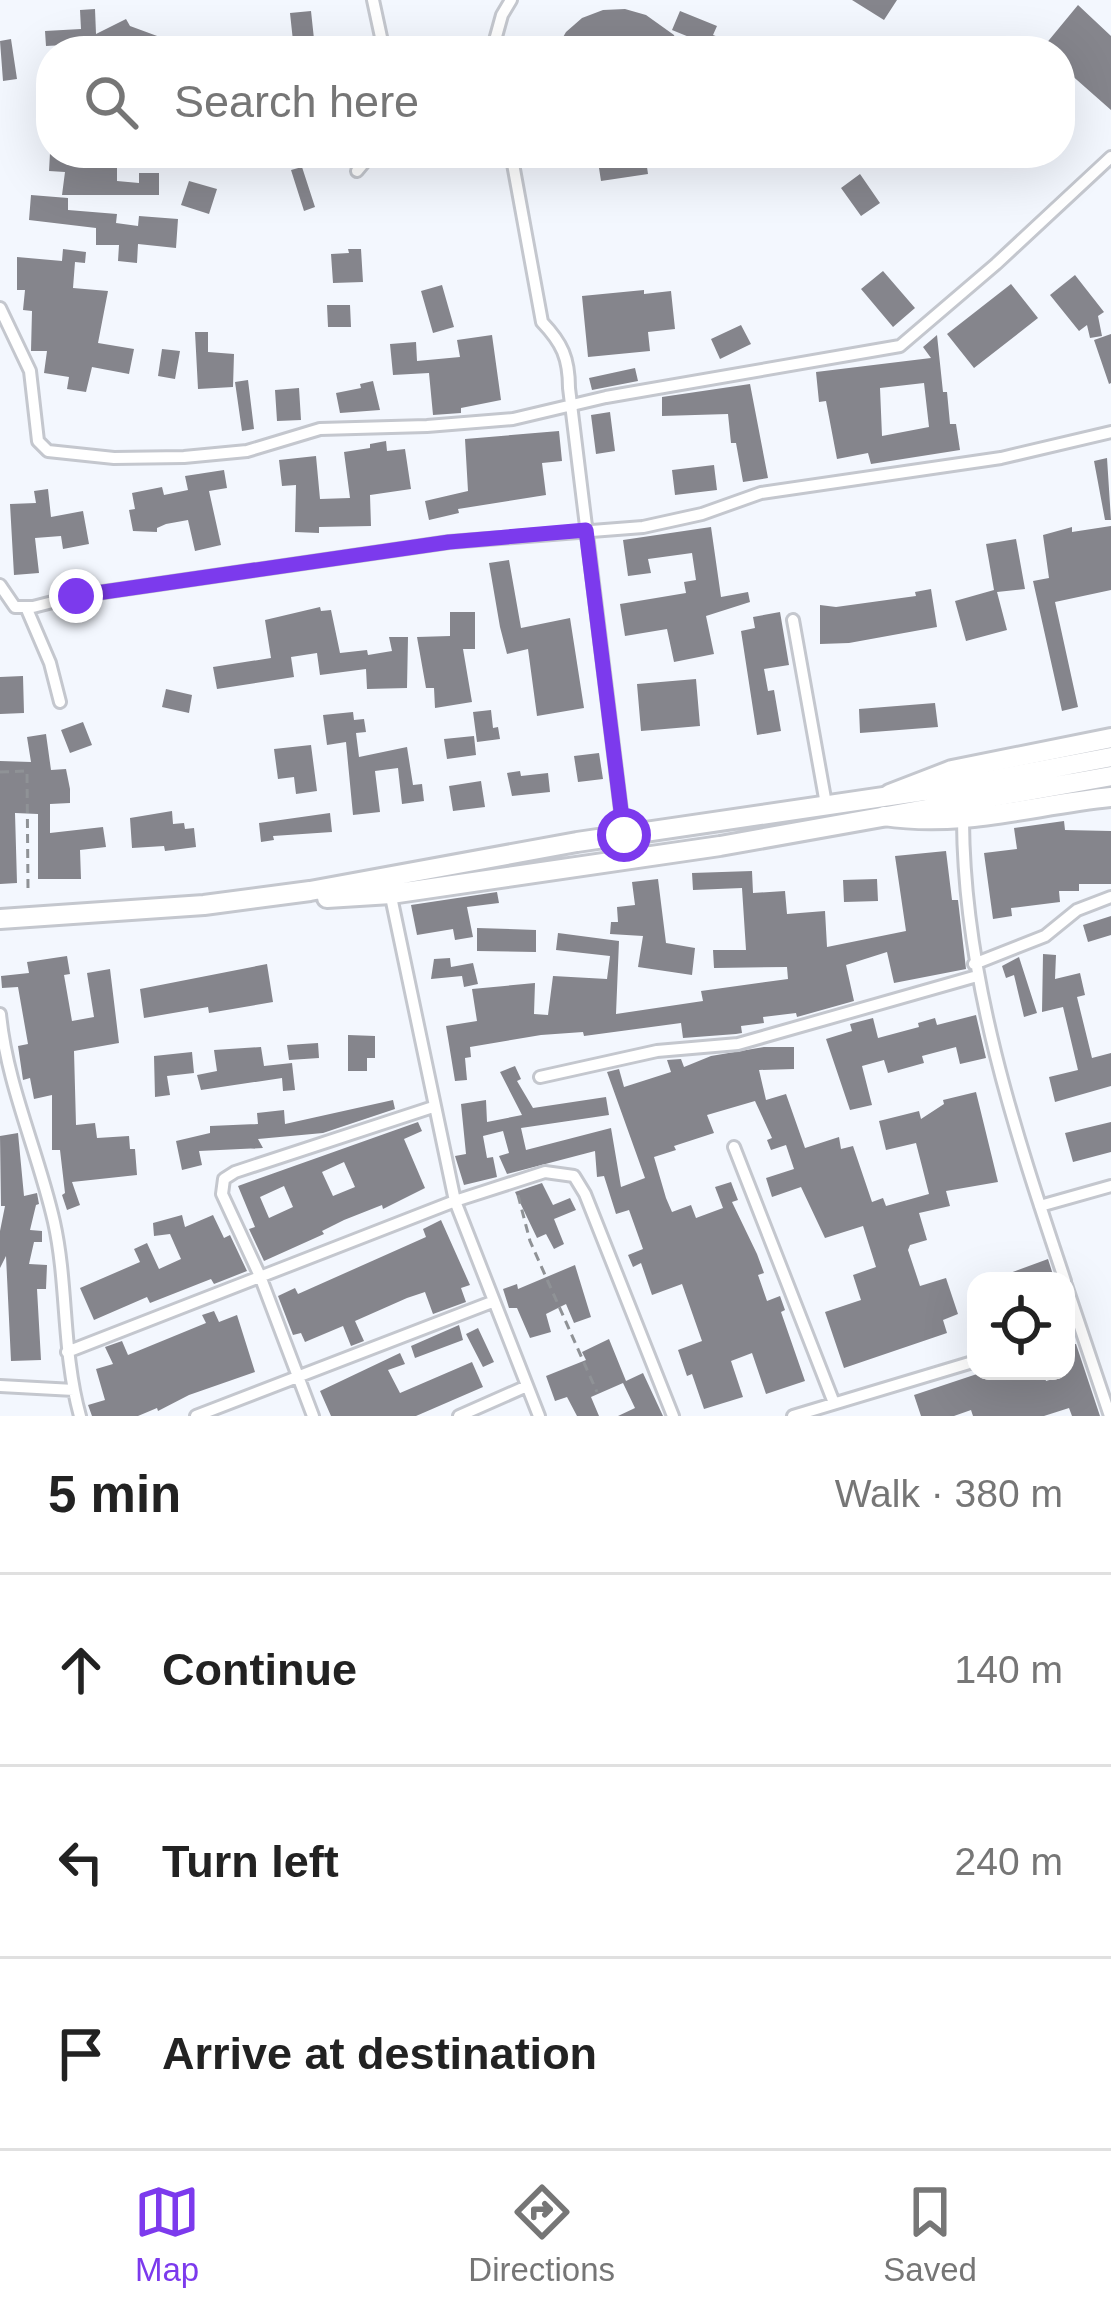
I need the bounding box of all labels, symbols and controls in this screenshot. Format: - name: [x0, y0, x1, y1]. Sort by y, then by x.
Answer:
- search box: [36, 36, 1075, 168]
- icon: search: [78, 69, 144, 135]
- text: Search here: [174, 76, 419, 127]
- route end: [49, 569, 103, 623]
- route start: [597, 808, 651, 862]
- map controls: [967, 1272, 1075, 1380]
- button: locate: [967, 1272, 1075, 1380]
- text: 5 min: [48, 1466, 181, 1523]
- text: Walk · 380 m: [835, 1472, 1063, 1515]
- icon: ahead: [48, 1637, 114, 1703]
- text: Continue: [162, 1644, 357, 1695]
- text: 140 m: [955, 1648, 1063, 1691]
- icon: left: [48, 1829, 114, 1895]
- text: Turn left: [162, 1836, 339, 1887]
- text: 240 m: [955, 1840, 1063, 1883]
- icon: arrive: [48, 2021, 114, 2087]
- text: Arrive at destination: [162, 2028, 597, 2079]
- tab: Map: [134, 2179, 200, 2289]
- tab: Directions: [468, 2179, 615, 2289]
- tab: Saved: [883, 2179, 977, 2289]

